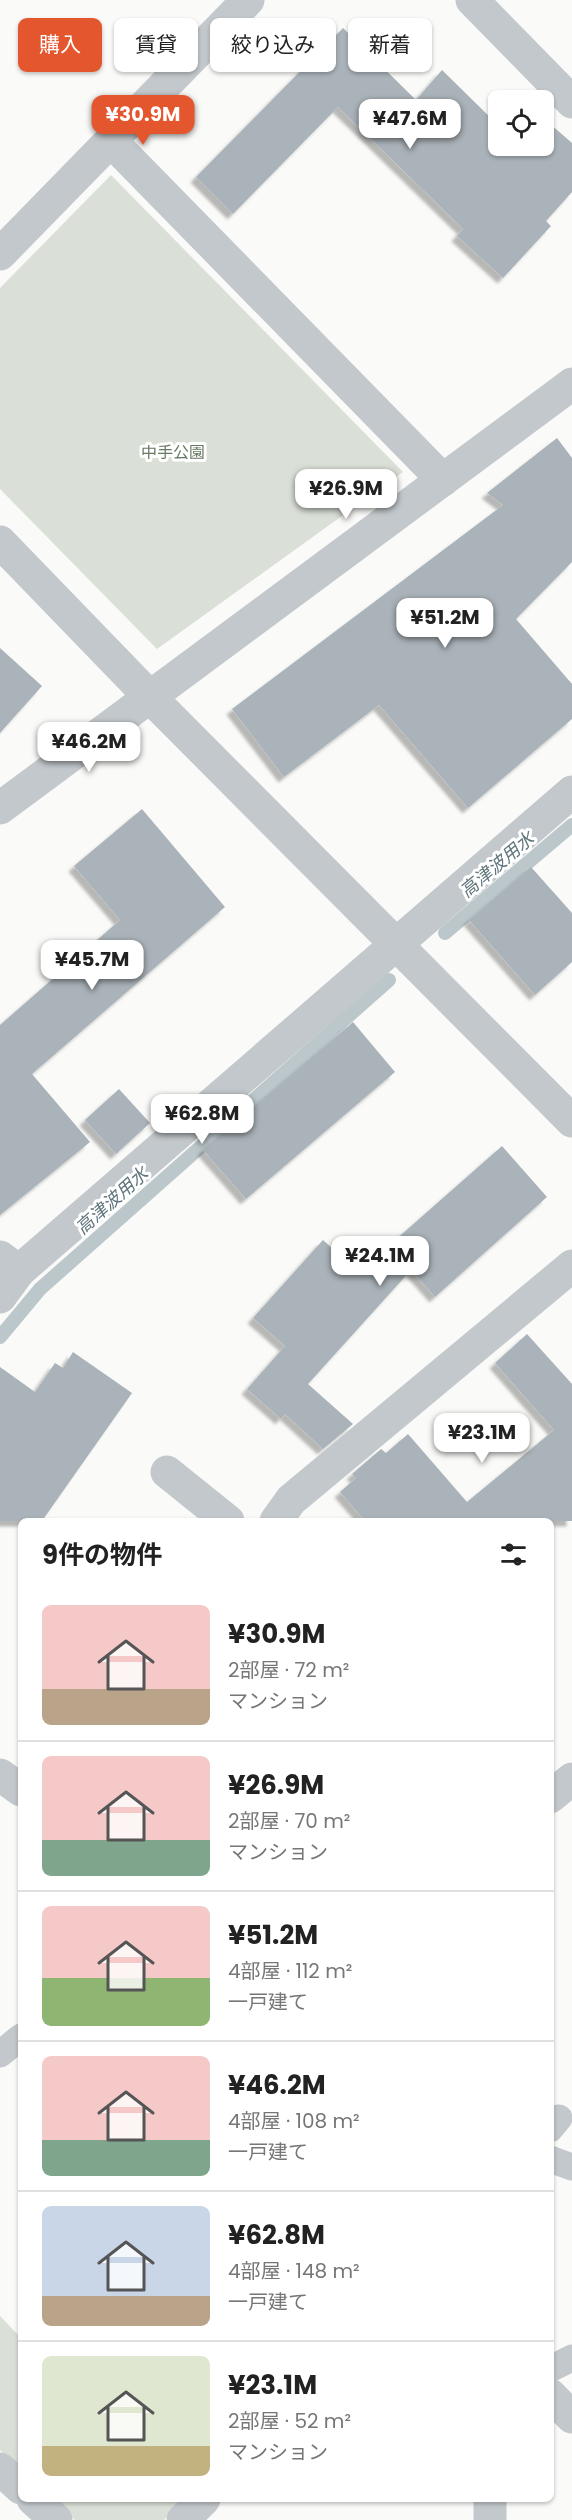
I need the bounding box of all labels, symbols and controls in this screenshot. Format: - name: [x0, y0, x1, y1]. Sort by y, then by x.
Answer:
- chip: 購入: [18, 18, 102, 72]
- chip: 賃貸: [114, 18, 198, 72]
- chip: 絞り込み: [210, 18, 336, 72]
- chip: 新着: [348, 18, 432, 72]
- map controls: [488, 90, 554, 156]
- button: locate: [488, 90, 554, 156]
- pin: ¥30.9M: [94, 95, 192, 146]
- pin: ¥47.6M: [361, 99, 459, 150]
- text: ¥30.9M: [106, 100, 180, 128]
- text: ¥47.6M: [373, 104, 447, 132]
- park label: 中手公園: [141, 441, 205, 464]
- pin: ¥26.9M: [297, 469, 395, 520]
- text: ¥26.9M: [309, 474, 383, 502]
- pin: ¥51.2M: [396, 598, 494, 649]
- text: ¥51.2M: [410, 603, 480, 631]
- pin: ¥46.2M: [40, 722, 138, 773]
- text: ¥46.2M: [51, 727, 127, 755]
- water label: 高津波用水: [454, 825, 541, 903]
- pin: ¥45.7M: [43, 940, 141, 991]
- text: ¥45.7M: [55, 945, 129, 973]
- pin: ¥62.8M: [153, 1094, 251, 1145]
- text: ¥62.8M: [165, 1099, 239, 1127]
- water label: 高津波用水: [70, 1160, 155, 1240]
- pin: ¥24.1M: [331, 1236, 429, 1287]
- text: ¥24.1M: [345, 1241, 415, 1269]
- pin: ¥23.1M: [433, 1413, 531, 1464]
- text: ¥23.1M: [448, 1418, 516, 1446]
- text: 9件の物件: [42, 1537, 162, 1573]
- icon: filters: [497, 1538, 530, 1571]
- text: ¥30.9M: [228, 1616, 325, 1652]
- icon: home: [90, 1629, 162, 1701]
- text: 2部屋 · 72 m²: [228, 1656, 349, 1684]
- text: マンション: [228, 1687, 328, 1715]
- text: ¥26.9M: [228, 1767, 324, 1803]
- icon: home: [90, 1780, 162, 1852]
- text: 2部屋 · 70 m²: [228, 1807, 350, 1835]
- text: マンション: [228, 1838, 328, 1866]
- text: ¥51.2M: [228, 1917, 318, 1953]
- icon: home: [90, 1930, 162, 2002]
- text: 4部屋 · 112 m²: [228, 1957, 352, 1985]
- text: 一戸建て: [228, 1988, 308, 2016]
- text: ¥46.2M: [228, 2067, 326, 2103]
- icon: home: [90, 2080, 162, 2152]
- text: 4部屋 · 108 m²: [228, 2107, 360, 2135]
- text: 一戸建て: [228, 2138, 308, 2166]
- text: ¥62.8M: [228, 2217, 325, 2253]
- icon: home: [90, 2230, 162, 2302]
- text: 4部屋 · 148 m²: [228, 2257, 360, 2285]
- text: 一戸建て: [228, 2288, 308, 2316]
- text: ¥23.1M: [228, 2367, 317, 2403]
- icon: home: [90, 2380, 162, 2452]
- text: 2部屋 · 52 m²: [228, 2407, 351, 2435]
- text: マンション: [228, 2438, 328, 2466]

